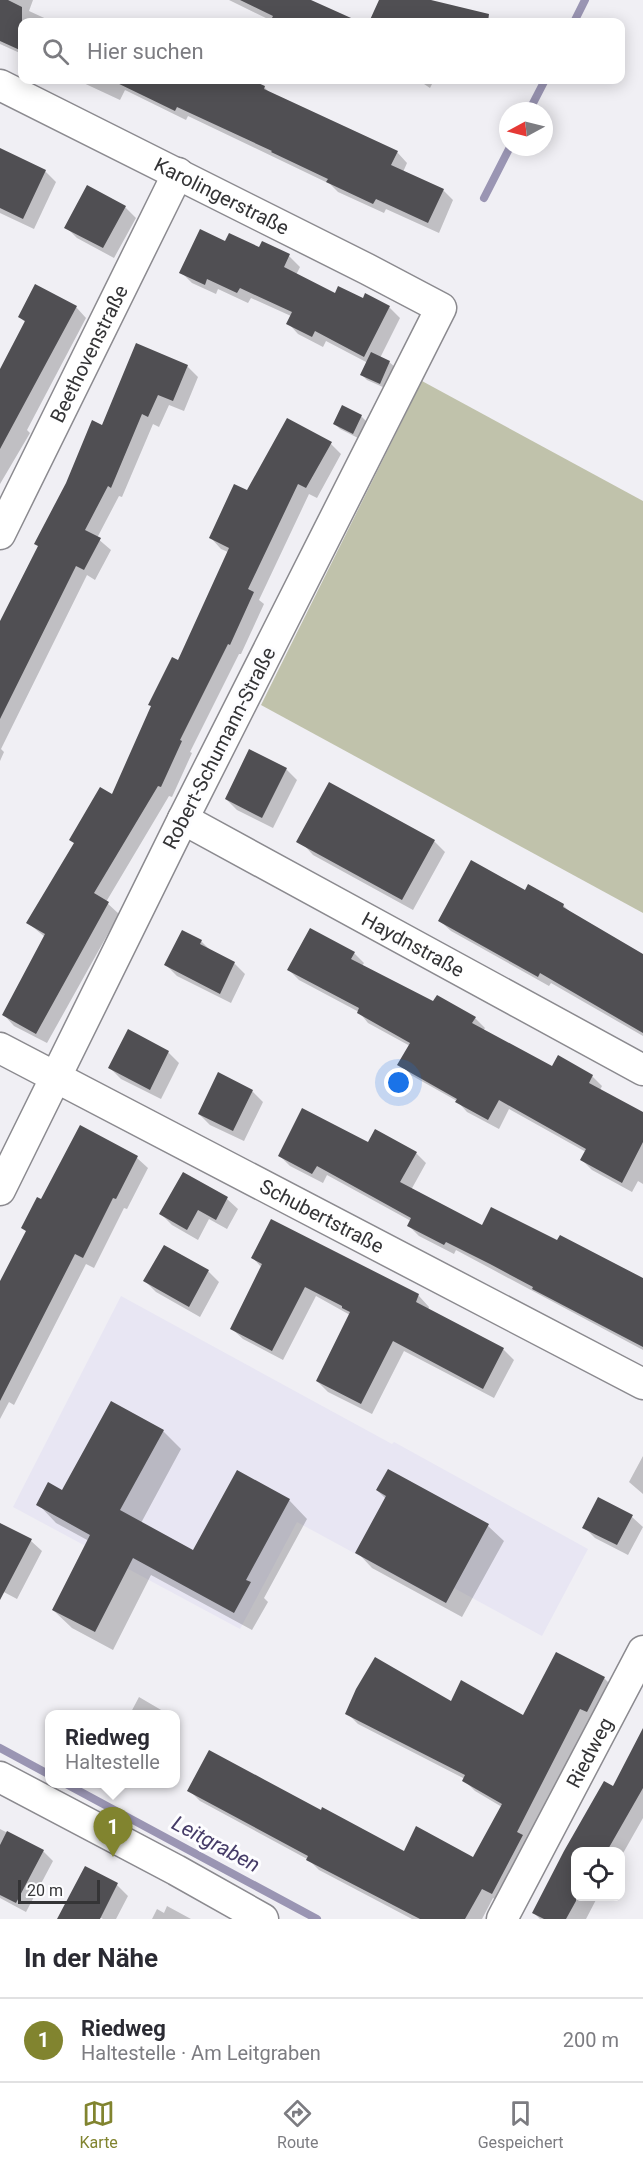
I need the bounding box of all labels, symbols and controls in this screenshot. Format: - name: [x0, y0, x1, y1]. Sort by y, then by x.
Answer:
- search box: [18, 18, 625, 84]
- icon: search: [39, 35, 72, 68]
- text: Hier suchen: [87, 39, 204, 64]
- north arrow: [499, 102, 553, 156]
- street label: Karolingerstraße: [150, 152, 293, 240]
- street label: Beethovenstraße: [45, 281, 133, 426]
- street label: Robert-Schumann-Straße: [158, 643, 280, 853]
- street label: Haydnstraße: [357, 907, 468, 982]
- your location: [384, 1068, 413, 1097]
- street label: Schubertstraße: [256, 1174, 388, 1258]
- popup: [45, 1710, 180, 1788]
- street label: Riedweg: [561, 1713, 618, 1792]
- text: Riedweg: [65, 1725, 150, 1750]
- text: Haltestelle: [65, 1750, 160, 1774]
- pin: 1: [94, 1808, 132, 1857]
- water label: Leitgraben: [168, 1811, 264, 1877]
- map controls: [571, 1847, 625, 1901]
- button: locate: [571, 1847, 625, 1901]
- scale bar: [18, 1877, 100, 1904]
- text: 20 m: [27, 1881, 63, 1900]
- text: In der Nähe: [24, 1943, 158, 1973]
- text: Riedweg: [81, 2016, 166, 2041]
- text: 1: [38, 2028, 49, 2052]
- text: 200 m: [563, 2028, 619, 2052]
- text: Haltestelle · Am Leitgraben: [81, 2041, 321, 2065]
- tab: Karte: [80, 2097, 118, 2152]
- tab: Route: [277, 2097, 319, 2152]
- tab: Gespeichert: [478, 2097, 563, 2152]

